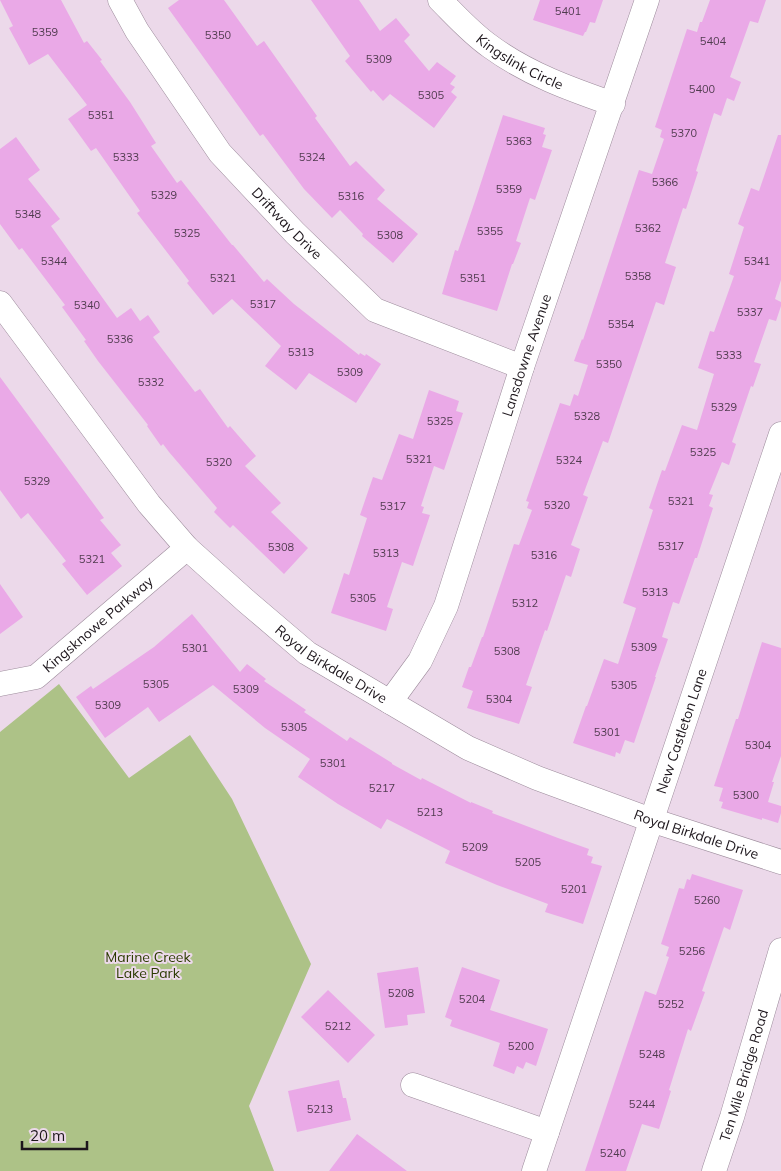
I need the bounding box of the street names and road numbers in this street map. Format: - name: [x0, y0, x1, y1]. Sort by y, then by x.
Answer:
- street label: Kingslink Circle: [472, 30, 566, 94]
- street label: Driftway Drive: [248, 184, 326, 263]
- street label: Lansdowne Avenue: [498, 292, 555, 419]
- street label: Kingsknowe Parkway: [39, 572, 157, 676]
- street label: Royal Birkdale Drive: [271, 621, 390, 707]
- street label: New Castleton Lane: [652, 666, 711, 796]
- street label: Royal Birkdale Drive: [631, 805, 761, 863]
- street label: Ten Mile Bridge Road: [715, 1007, 772, 1144]

